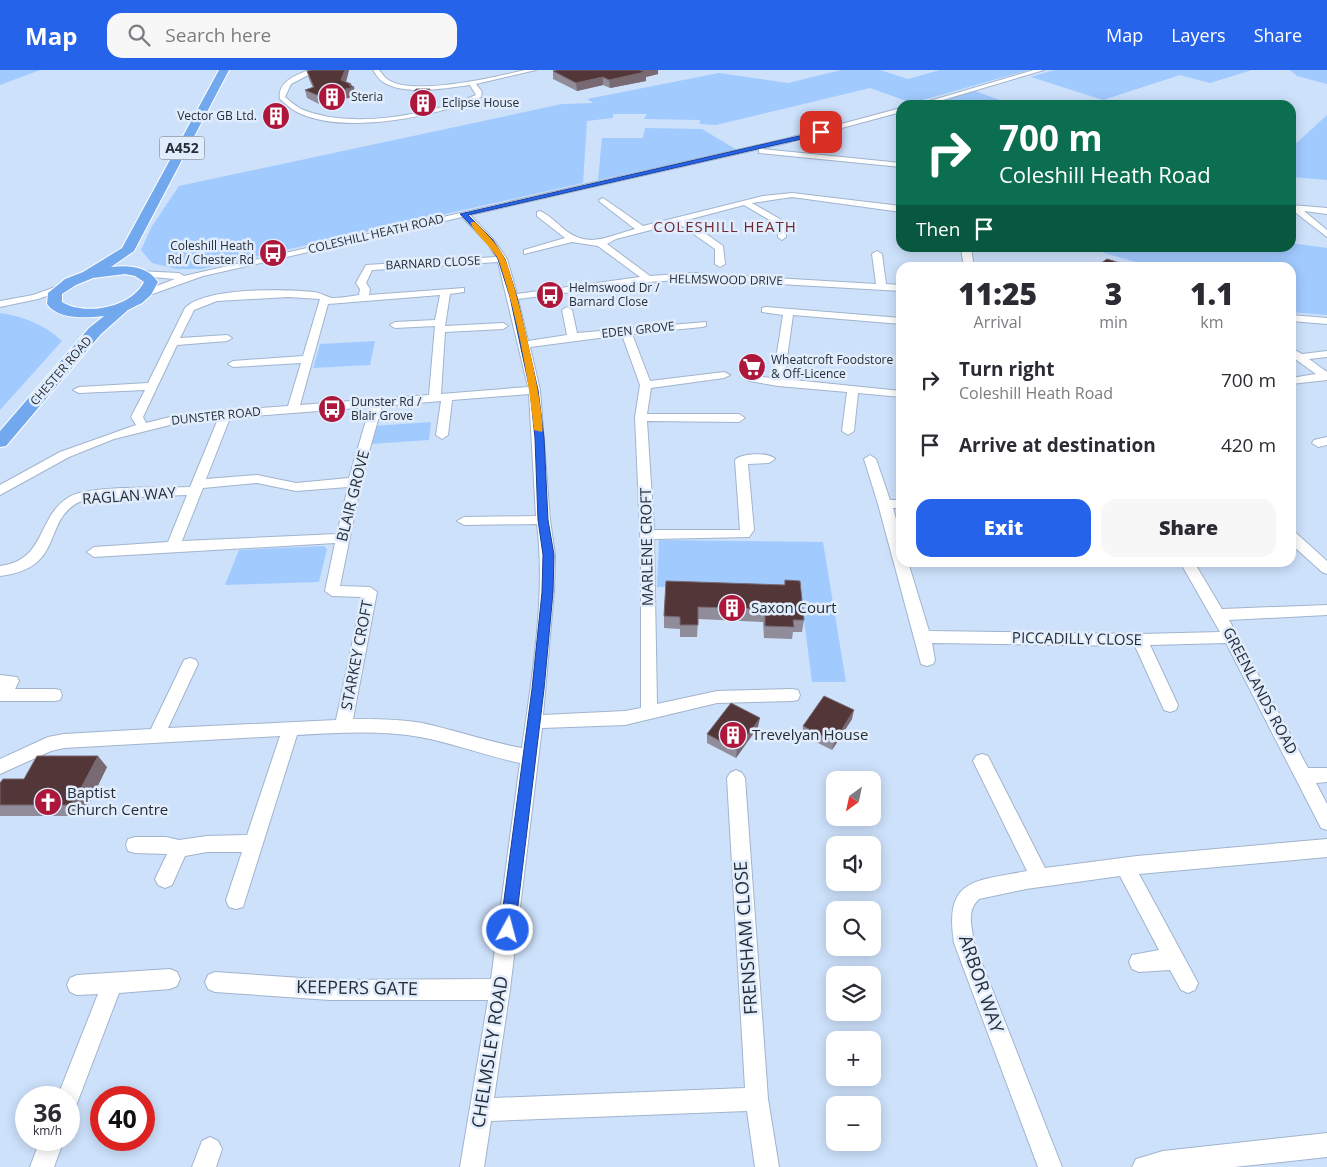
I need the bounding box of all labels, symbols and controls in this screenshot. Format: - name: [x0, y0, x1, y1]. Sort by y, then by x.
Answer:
- search box: [107, 13, 457, 58]
- text: Map: [25, 19, 77, 52]
- icon: search: [125, 21, 153, 49]
- text: Search here: [165, 22, 271, 48]
- text: Map: [1106, 23, 1143, 47]
- text: Layers: [1171, 23, 1226, 47]
- text: Share: [1254, 23, 1302, 47]
- building icon: Steria: [317, 82, 347, 112]
- place label: Steria: [351, 88, 383, 105]
- building icon: Eclipse House: [408, 88, 438, 118]
- place label: Eclipse House: [442, 94, 520, 111]
- building icon: Vector GB Ltd.: [261, 101, 291, 131]
- place label: Vector GB Ltd.: [177, 107, 257, 124]
- pin: [800, 111, 842, 153]
- text: 700 m: [999, 114, 1103, 161]
- icon: arrive: [807, 118, 835, 146]
- icon: right: [916, 120, 981, 185]
- road number: A452: [160, 136, 204, 160]
- text: Coleshill Heath Road: [999, 159, 1211, 189]
- street label: COLESHILL HEATH ROAD: [306, 210, 446, 257]
- icon: arrive: [970, 215, 998, 243]
- district label: COLESHILL HEATH: [653, 216, 797, 236]
- text: Then: [916, 216, 960, 242]
- place label: Coleshill Heath Rd / Chester Rd: [167, 237, 254, 268]
- bus stop icon: Coleshill Heath Rd / Chester Rd: [258, 238, 288, 268]
- street label: BARNARD CLOSE: [385, 252, 481, 273]
- street label: HELMSWOOD DRIVE: [669, 270, 783, 289]
- text: 11:25: [958, 273, 1037, 314]
- text: 3: [1105, 273, 1122, 314]
- text: 1.1: [1190, 273, 1234, 314]
- place label: Helmswood Dr / Barnard Close: [569, 279, 660, 310]
- bus stop icon: Helmswood Dr / Barnard Close: [535, 280, 565, 310]
- text: Arrival: [974, 311, 1022, 333]
- text: min: [1099, 311, 1128, 333]
- text: km: [1200, 311, 1224, 333]
- street label: EDEN GROVE: [601, 317, 675, 342]
- street label: CHESTER ROAD: [26, 332, 95, 409]
- place label: Wheatcroft Foodstore & Off-Licence: [771, 351, 894, 382]
- supermarket icon: Wheatcroft Foodstore & Off-Licence: [737, 352, 767, 382]
- text: Turn right: [959, 356, 1054, 382]
- icon: right: [916, 366, 944, 394]
- text: 700 m: [1221, 367, 1276, 393]
- text: Coleshill Heath Road: [959, 382, 1113, 404]
- place label: Dunster Rd / Blair Grove: [351, 393, 422, 424]
- bus stop icon: Dunster Rd / Blair Grove: [317, 394, 347, 424]
- street label: DUNSTER ROAD: [170, 402, 262, 429]
- icon: arrive: [916, 431, 944, 459]
- text: Arrive at destination: [959, 432, 1156, 458]
- text: 420 m: [1221, 432, 1276, 458]
- street label: BLAIR GROVE: [331, 448, 373, 544]
- street label: RAGLAN WAY: [81, 482, 177, 508]
- street label: MARLENE CROFT: [635, 487, 657, 606]
- button: Exit: [916, 499, 1091, 557]
- button: Share: [1101, 499, 1276, 557]
- building icon: Saxon Court: [717, 593, 747, 623]
- place label: Saxon Court: [751, 597, 837, 617]
- street label: STARKEY CROFT: [336, 598, 377, 711]
- street label: GREENLANDS ROAD: [1219, 624, 1303, 757]
- street label: PICCADILLY CLOSE: [1012, 627, 1142, 649]
- building icon: Trevelyan House: [718, 720, 748, 750]
- place label: Trevelyan House: [752, 724, 868, 744]
- north arrow: [826, 771, 881, 826]
- map controls: [826, 771, 881, 1151]
- place label: Baptist Church Centre: [67, 782, 168, 819]
- church icon: Baptist Church Centre: [33, 787, 63, 817]
- button: sound: [826, 836, 881, 891]
- street label: FRENSHAM CLOSE: [728, 860, 762, 1016]
- button: search: [826, 901, 881, 956]
- position arrow: [481, 903, 533, 955]
- street label: ARBOR WAY: [954, 932, 1010, 1037]
- button: layers: [826, 966, 881, 1021]
- street label: KEEPERS GATE: [296, 974, 418, 1000]
- street label: CHELMSLEY ROAD: [465, 974, 513, 1130]
- button: +: [826, 1031, 881, 1086]
- speed limit sign: 40: [90, 1086, 155, 1151]
- text: 36: [33, 1095, 62, 1129]
- button: −: [826, 1096, 881, 1151]
- text: km/h: [33, 1122, 62, 1139]

